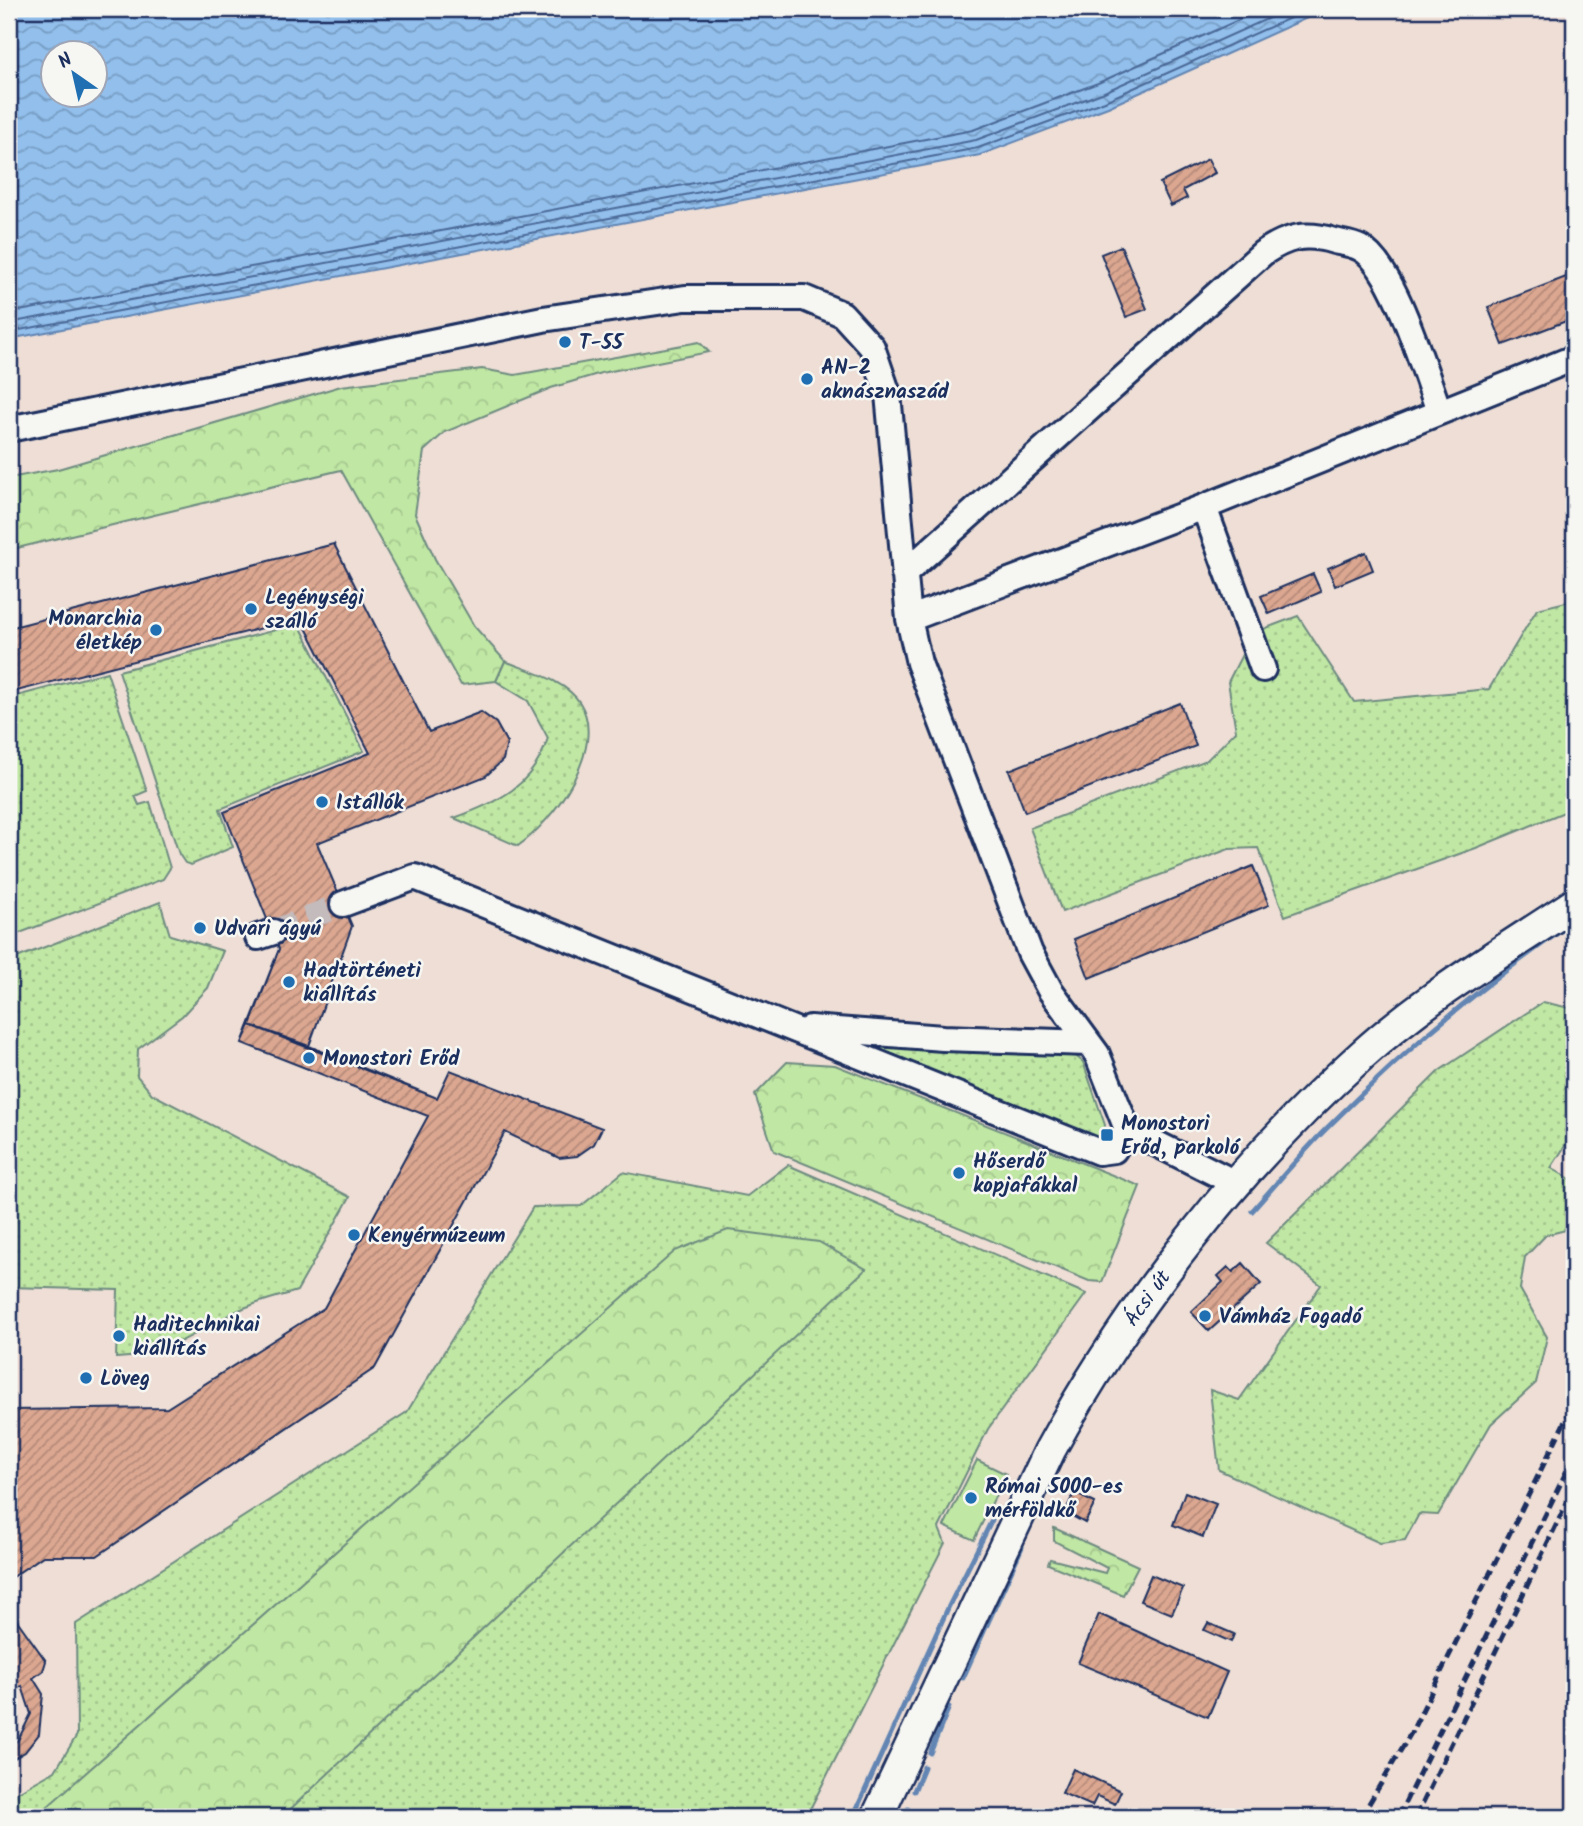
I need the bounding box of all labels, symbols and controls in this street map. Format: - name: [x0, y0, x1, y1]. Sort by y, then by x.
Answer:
- north arrow: [38, 38, 108, 108]
- text: N: [52, 46, 79, 77]
- place label: T-55: [579, 327, 625, 360]
- marker: T-55: [557, 334, 573, 350]
- place label: AN-2 aknásznaszád: [821, 352, 950, 409]
- marker: AN-2 aknásznaszád: [799, 371, 815, 387]
- place label: Legénységi szálló: [265, 582, 364, 639]
- marker: Legénységi szálló: [243, 601, 259, 617]
- place label: Monarchia életkép: [48, 603, 142, 660]
- marker: Monarchia életkép: [148, 622, 164, 638]
- place label: Istállók: [336, 787, 404, 820]
- marker: Istállók: [314, 794, 330, 810]
- place label: Udvari ágyú: [214, 913, 321, 946]
- marker: Udvari ágyú: [192, 920, 208, 936]
- place label: Hadtörténeti kiállítás: [303, 955, 422, 1012]
- marker: Hadtörténeti kiállítás: [281, 974, 297, 990]
- place label: Monostori Erőd: [323, 1043, 460, 1076]
- marker: Monostori Erőd: [301, 1050, 317, 1066]
- place label: Monostori Erőd, parkoló: [1121, 1108, 1241, 1165]
- marker: Monostori Erőd, parkoló: [1099, 1127, 1115, 1143]
- place label: Hőserdő kopjafákkal: [973, 1146, 1078, 1203]
- marker: Hőserdő kopjafákkal: [951, 1165, 967, 1181]
- place label: Kenyérmúzeum: [368, 1220, 506, 1253]
- marker: Kenyérmúzeum: [346, 1227, 362, 1243]
- street label: Ácsi út: [1116, 1263, 1180, 1334]
- place label: Vámház Fogadó: [1219, 1301, 1363, 1334]
- marker: Vámház Fogadó: [1197, 1308, 1213, 1324]
- place label: Haditechnikai kiállítás: [133, 1309, 260, 1366]
- marker: Haditechnikai kiállítás: [111, 1328, 127, 1344]
- place label: Löveg: [100, 1363, 150, 1396]
- marker: Löveg: [78, 1370, 94, 1386]
- place label: Római 5000-es mérföldkő: [985, 1471, 1123, 1528]
- marker: Római 5000-es mérföldkő: [963, 1490, 979, 1506]

